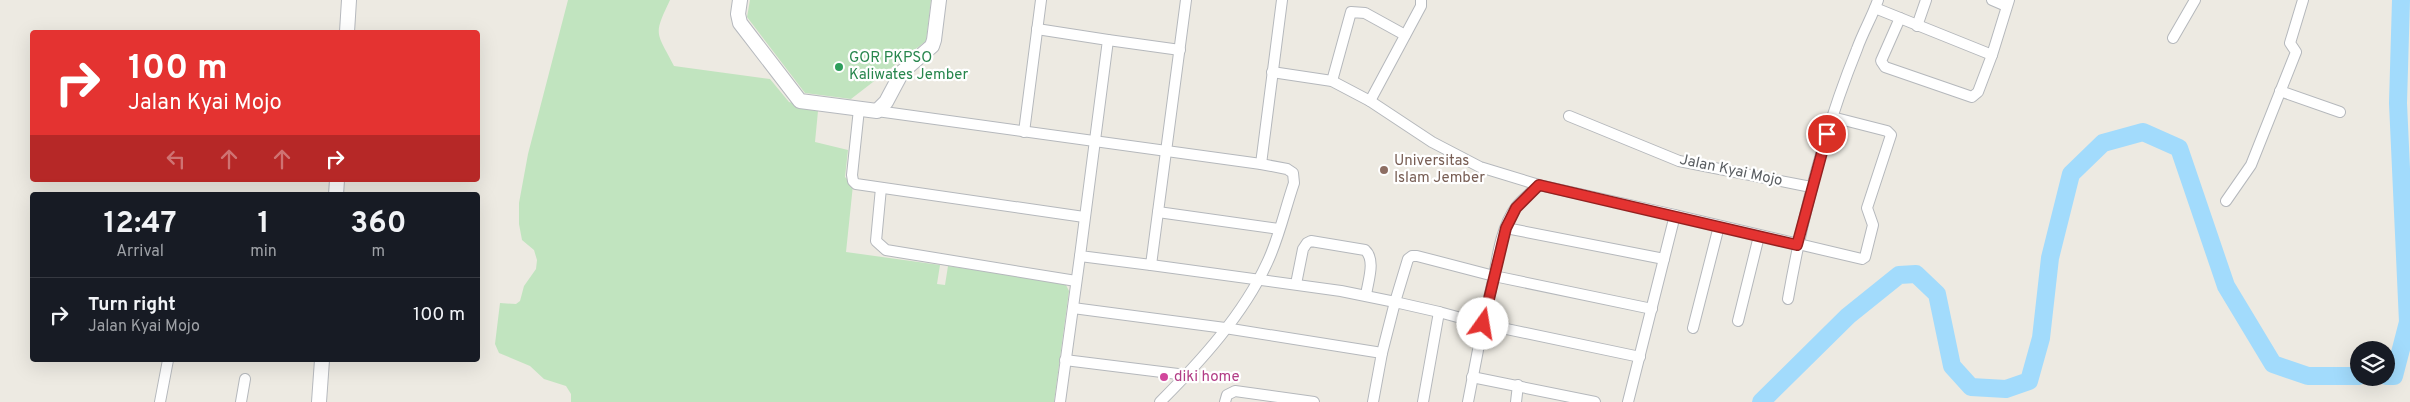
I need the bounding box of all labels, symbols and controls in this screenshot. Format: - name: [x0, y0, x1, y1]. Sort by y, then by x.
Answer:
- text: 100 m: [128, 47, 228, 91]
- place label: GOR PKPSO Kaliwates Jember: [849, 49, 969, 85]
- icon: right: [45, 50, 110, 115]
- marker: GOR PKPSO Kaliwates Jember: [833, 61, 845, 73]
- text: Jalan Kyai Mojo: [128, 90, 282, 117]
- pin: [1806, 113, 1848, 155]
- icon: arrive: [1813, 120, 1841, 148]
- icon: left: [162, 145, 190, 173]
- icon: ahead: [215, 145, 243, 173]
- icon: ahead: [268, 145, 296, 173]
- icon: right: [321, 145, 349, 173]
- street label: Jalan Kyai Mojo: [1678, 151, 1784, 191]
- place label: Universitas Islam Jember: [1394, 152, 1485, 188]
- marker: Universitas Islam Jember: [1378, 164, 1390, 176]
- text: 12:47: [104, 206, 177, 243]
- text: 1: [257, 206, 269, 243]
- text: 360: [350, 206, 406, 243]
- text: Arrival: [116, 242, 164, 262]
- text: min: [250, 242, 277, 262]
- text: m: [372, 242, 385, 262]
- text: Turn right: [88, 293, 176, 317]
- position arrow: [1456, 297, 1508, 349]
- icon: right: [45, 301, 73, 329]
- text: 100 m: [413, 303, 465, 327]
- text: Jalan Kyai Mojo: [88, 317, 200, 337]
- map controls: [2350, 341, 2395, 386]
- button: layers: [2350, 341, 2395, 386]
- place label: diki home: [1174, 368, 1240, 387]
- marker: diki home: [1158, 371, 1170, 383]

